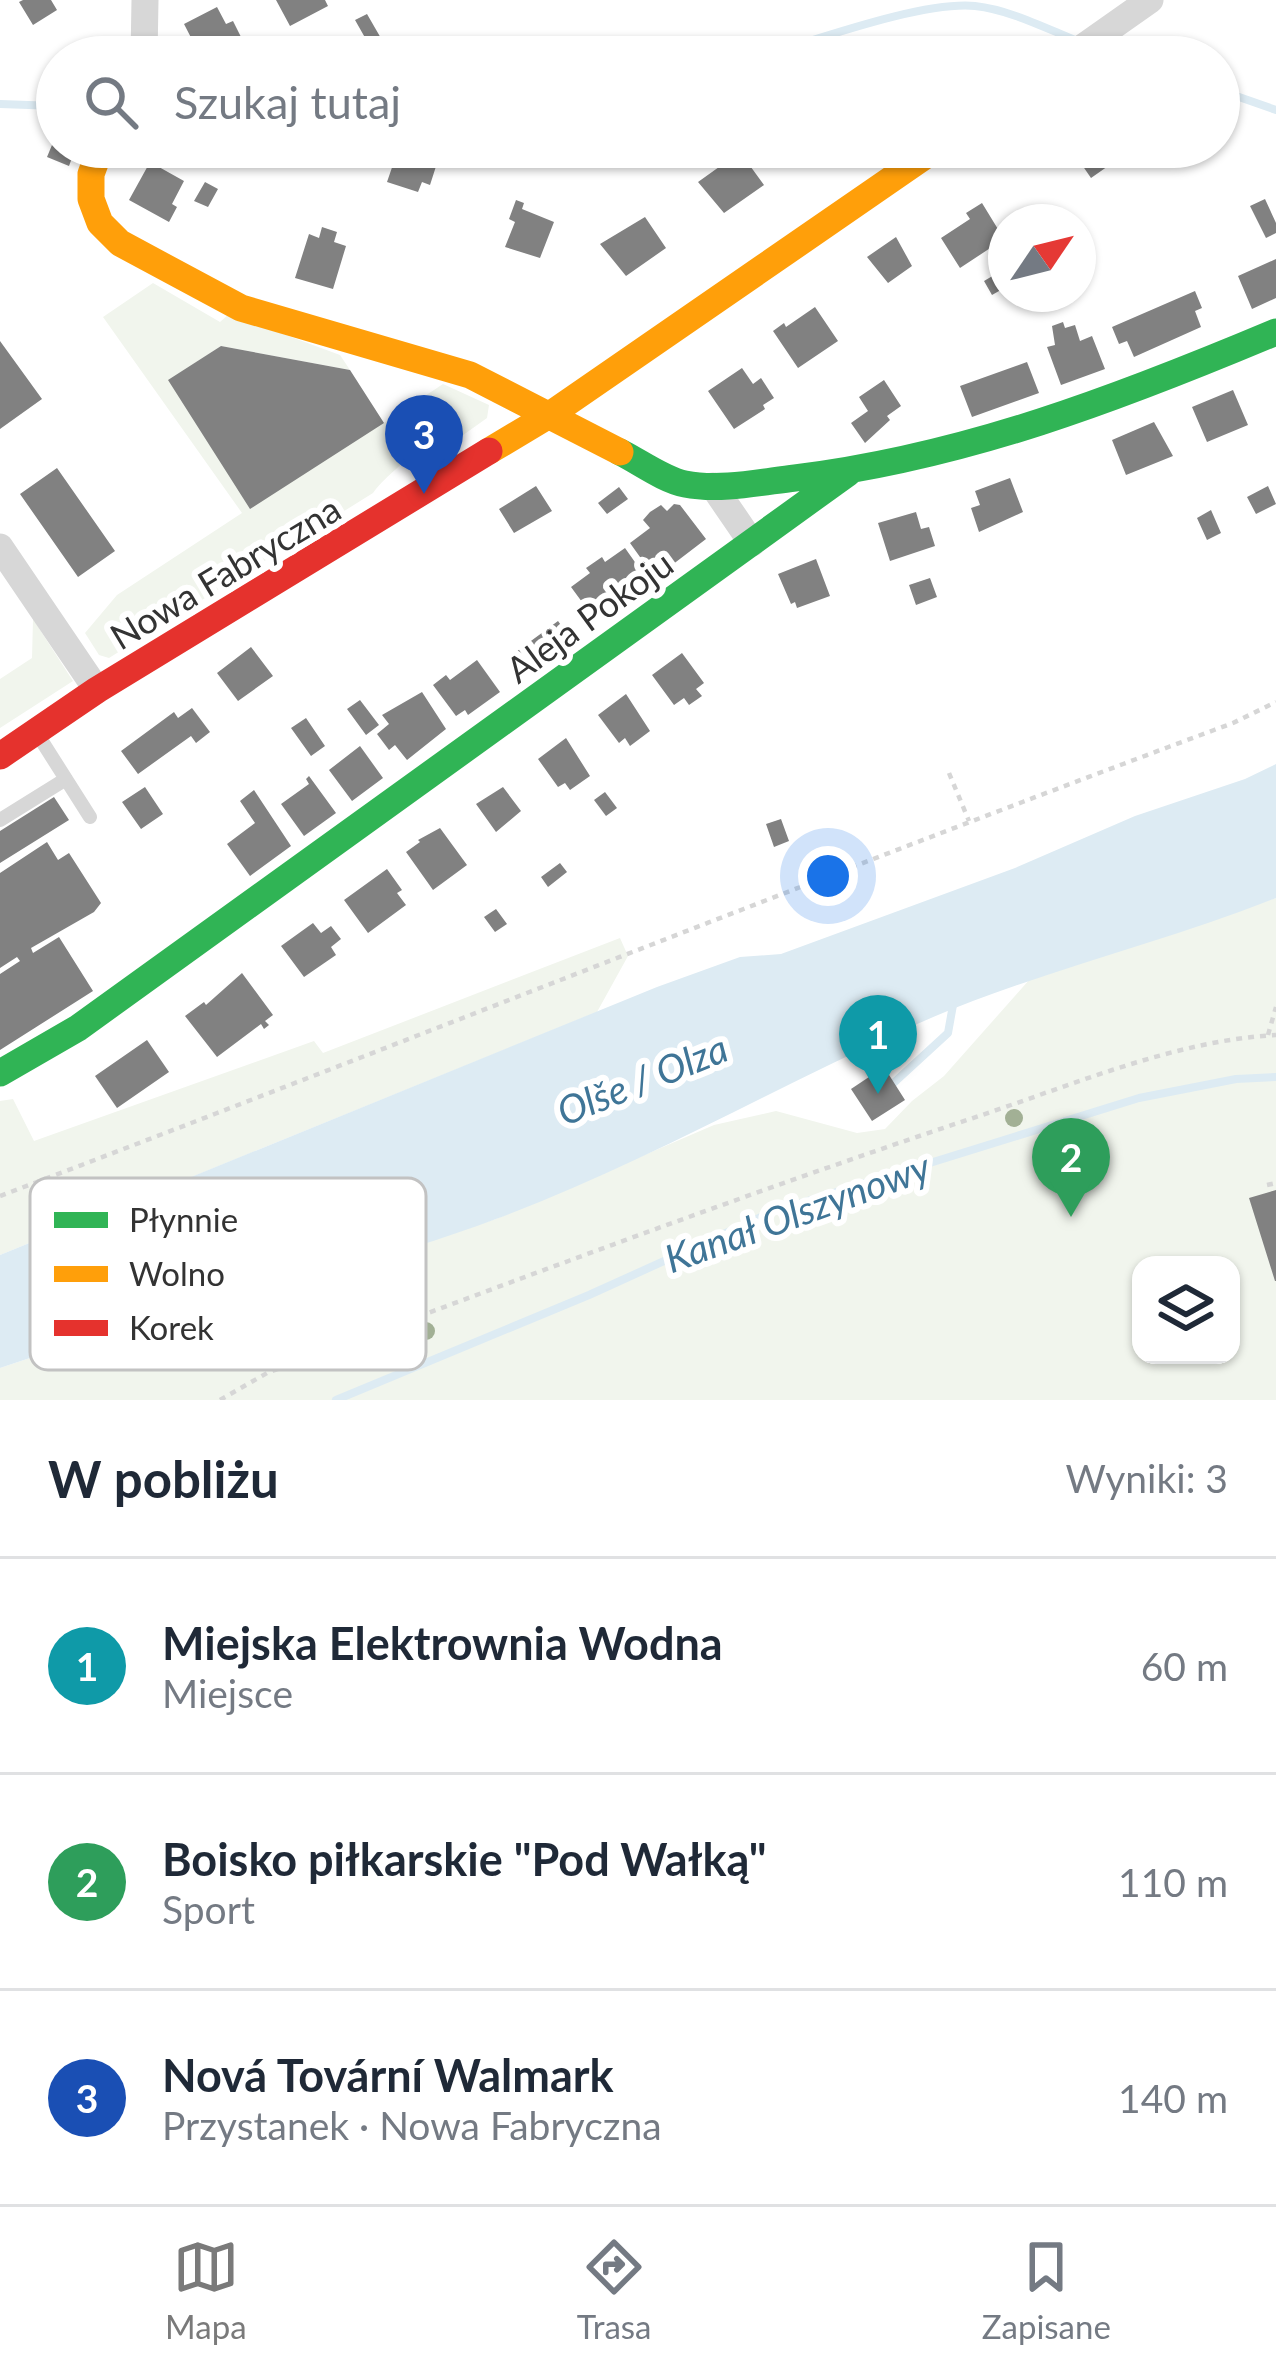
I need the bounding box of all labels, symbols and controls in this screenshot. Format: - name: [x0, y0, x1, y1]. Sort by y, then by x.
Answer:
- search box: [36, 36, 1240, 168]
- icon: search: [78, 69, 144, 135]
- text: Szukaj tutaj: [174, 75, 401, 129]
- north arrow: [988, 204, 1096, 312]
- pin: 3: [385, 395, 463, 494]
- street label: Nowa Fabryczna: [102, 486, 348, 658]
- street label: Aleja Pokoju: [497, 541, 681, 691]
- your location: [798, 846, 858, 906]
- pin: 1: [839, 995, 917, 1094]
- water label: Olše / Olza: [550, 1024, 734, 1134]
- pin: 2: [1032, 1118, 1110, 1217]
- water label: Kanał Olszynowy: [658, 1142, 937, 1281]
- legend: [30, 1178, 426, 1370]
- text: Płynnie: [129, 1199, 238, 1239]
- text: Wolno: [129, 1253, 225, 1293]
- map controls: [1132, 1256, 1240, 1364]
- button: layers: [1132, 1256, 1240, 1364]
- text: Korek: [129, 1307, 214, 1347]
- text: W pobliżu: [48, 1448, 279, 1509]
- text: Wyniki: 3: [1065, 1455, 1228, 1501]
- text: Miejska Elektrownia Wodna: [162, 1616, 723, 1670]
- text: 1: [76, 1643, 98, 1689]
- text: 60 m: [1141, 1643, 1228, 1689]
- text: Miejsce: [162, 1670, 293, 1716]
- text: Boisko piłkarskie "Pod Wałką": [162, 1832, 767, 1886]
- text: 2: [76, 1859, 98, 1905]
- text: 110 m: [1118, 1859, 1228, 1905]
- text: Sport: [162, 1886, 255, 1932]
- text: Nová Tovární Walmark: [162, 2048, 614, 2102]
- text: 3: [76, 2075, 98, 2121]
- text: 140 m: [1118, 2075, 1228, 2121]
- text: Przystanek · Nowa Fabryczna: [162, 2102, 662, 2148]
- tab: Mapa: [165, 2234, 247, 2346]
- tab: Trasa: [577, 2234, 652, 2346]
- tab: Zapisane: [982, 2234, 1111, 2346]

